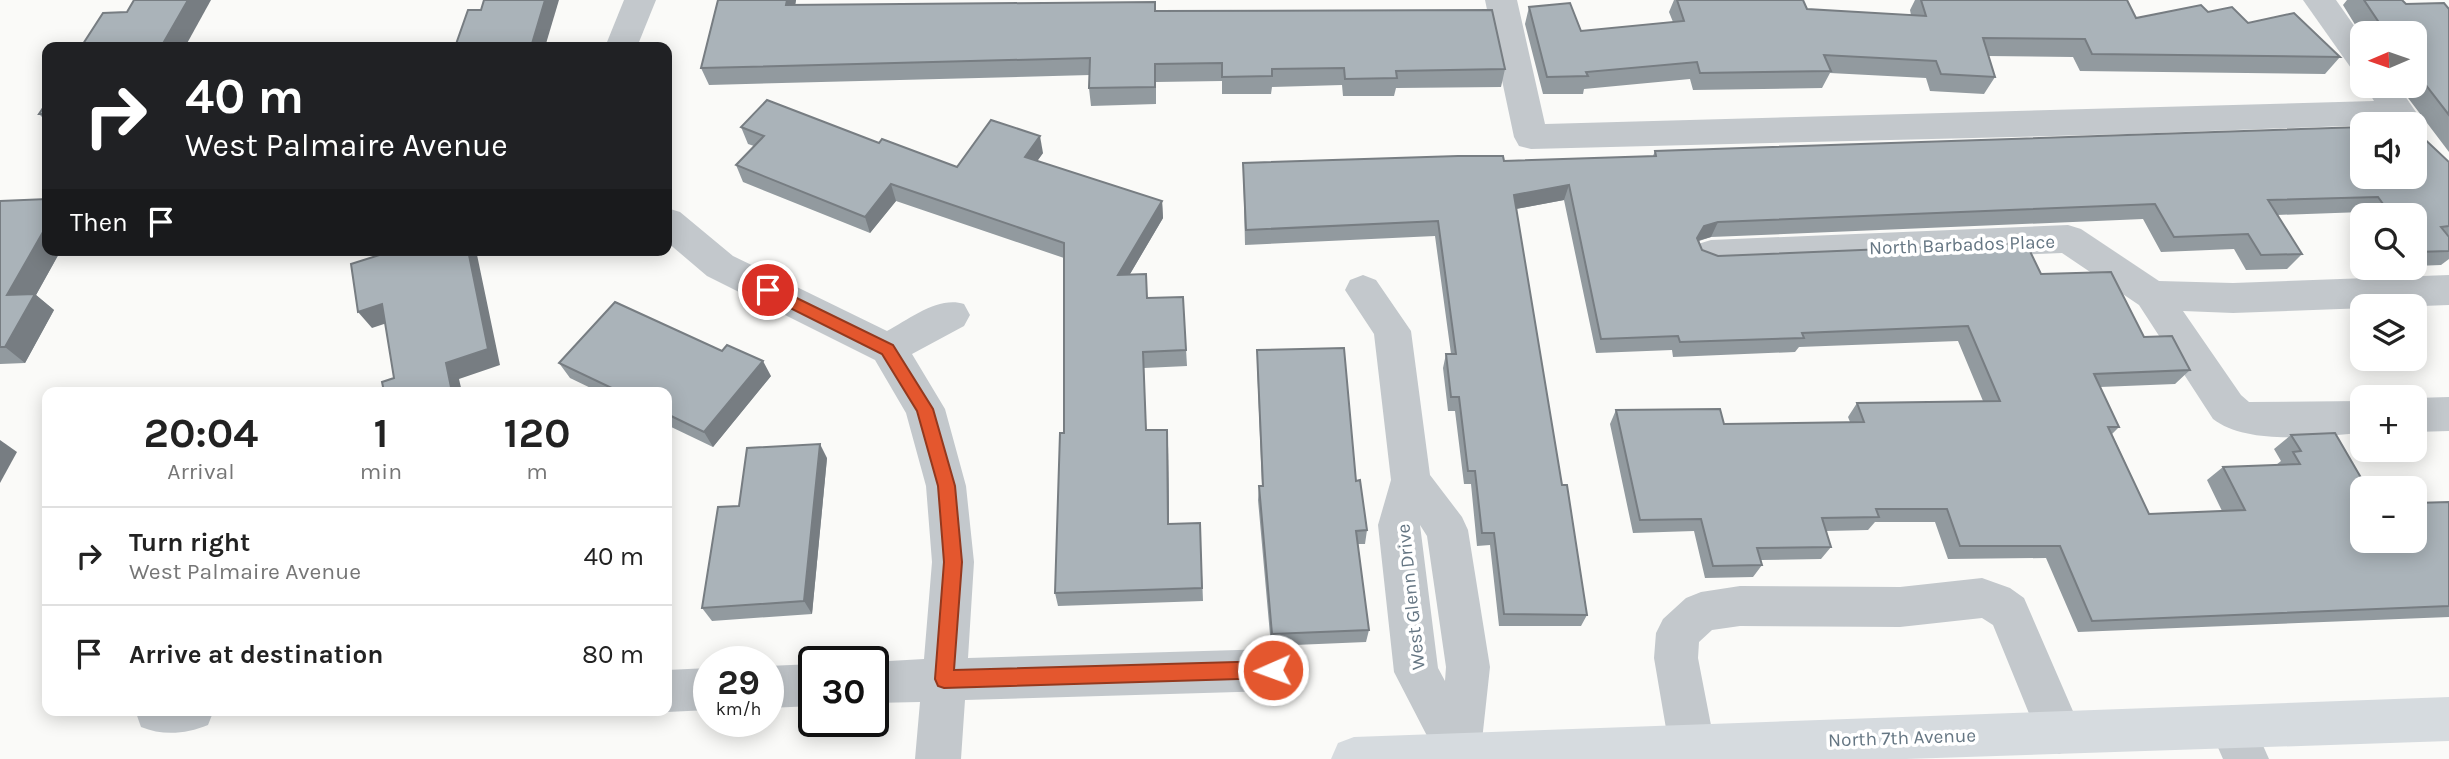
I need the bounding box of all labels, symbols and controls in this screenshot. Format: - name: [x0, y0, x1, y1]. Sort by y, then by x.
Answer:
- north arrow: [2350, 21, 2427, 98]
- map controls: [2350, 21, 2427, 553]
- text: 40 m: [185, 68, 304, 125]
- icon: right: [70, 70, 161, 161]
- button: sound: [2350, 112, 2427, 189]
- text: West Palmaire Avenue: [185, 127, 508, 164]
- icon: arrive: [142, 203, 180, 241]
- button: search: [2350, 203, 2427, 280]
- text: Then: [70, 207, 128, 238]
- street label: North Barbados Place: [1869, 231, 2055, 259]
- pin: [738, 260, 798, 320]
- icon: arrive: [749, 271, 787, 309]
- button: layers: [2350, 294, 2427, 371]
- button: +: [2350, 385, 2427, 462]
- text: 20:04: [143, 408, 258, 458]
- text: 1: [373, 408, 388, 458]
- text: 120: [504, 408, 570, 458]
- text: Arrival: [167, 458, 235, 485]
- text: min: [360, 458, 402, 485]
- text: m: [526, 458, 548, 485]
- button: −: [2350, 476, 2427, 553]
- street label: West Glenn Drive: [1392, 523, 1430, 671]
- text: Turn right: [129, 527, 250, 558]
- icon: right: [70, 537, 108, 575]
- text: 40 m: [584, 541, 644, 572]
- text: West Palmaire Avenue: [129, 558, 361, 585]
- position arrow: [1236, 633, 1310, 707]
- icon: arrive: [70, 635, 108, 673]
- text: Arrive at destination: [129, 639, 383, 670]
- text: 80 m: [582, 639, 644, 670]
- speed limit sign: 30: [798, 646, 889, 737]
- text: 29: [717, 662, 760, 703]
- text: km/h: [716, 698, 761, 720]
- street label: North 7th Avenue: [1828, 724, 1976, 752]

